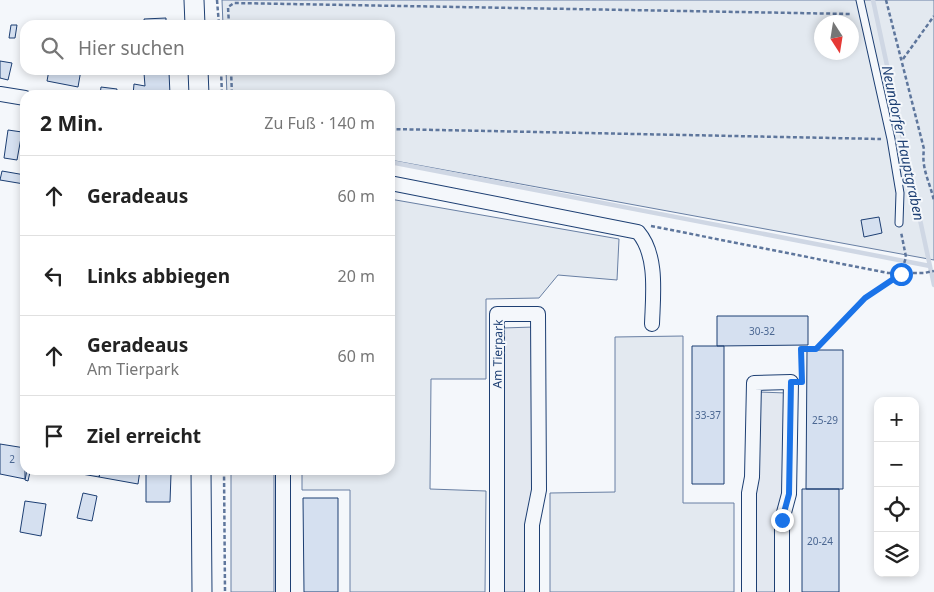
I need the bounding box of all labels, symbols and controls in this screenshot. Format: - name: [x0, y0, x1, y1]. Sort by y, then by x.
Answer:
- north arrow: [814, 15, 859, 60]
- search box: [20, 20, 395, 75]
- icon: search: [38, 34, 66, 62]
- text: Hier suchen: [78, 35, 185, 61]
- water label: Neundorfer Hauptgraben: [878, 64, 929, 222]
- text: 2 Min.: [40, 109, 103, 137]
- text: Zu Fuß · 140 m: [264, 112, 375, 134]
- icon: ahead: [40, 182, 68, 210]
- text: Geradeaus: [87, 183, 188, 209]
- text: 60 m: [338, 185, 375, 207]
- icon: left: [40, 262, 68, 290]
- text: Links abbiegen: [87, 263, 230, 289]
- route start: [890, 263, 913, 286]
- text: 20 m: [338, 265, 375, 287]
- street label: Am Tierpark: [488, 319, 507, 389]
- house number: 30-32: [749, 324, 775, 338]
- text: Geradeaus: [87, 332, 188, 358]
- icon: ahead: [40, 342, 68, 370]
- text: 60 m: [338, 345, 375, 367]
- text: Am Tierpark: [87, 358, 179, 380]
- map controls: [874, 397, 919, 577]
- button: +: [874, 397, 919, 442]
- house number: 33-37: [695, 408, 721, 422]
- house number: 25-29: [812, 413, 838, 427]
- icon: arrive: [40, 422, 68, 450]
- text: Ziel erreicht: [87, 423, 201, 449]
- button: −: [874, 442, 919, 487]
- house number: 2: [9, 452, 15, 466]
- button: locate: [874, 487, 919, 532]
- route end: [771, 509, 794, 532]
- button: layers: [874, 532, 919, 577]
- house number: 20-24: [807, 534, 833, 548]

